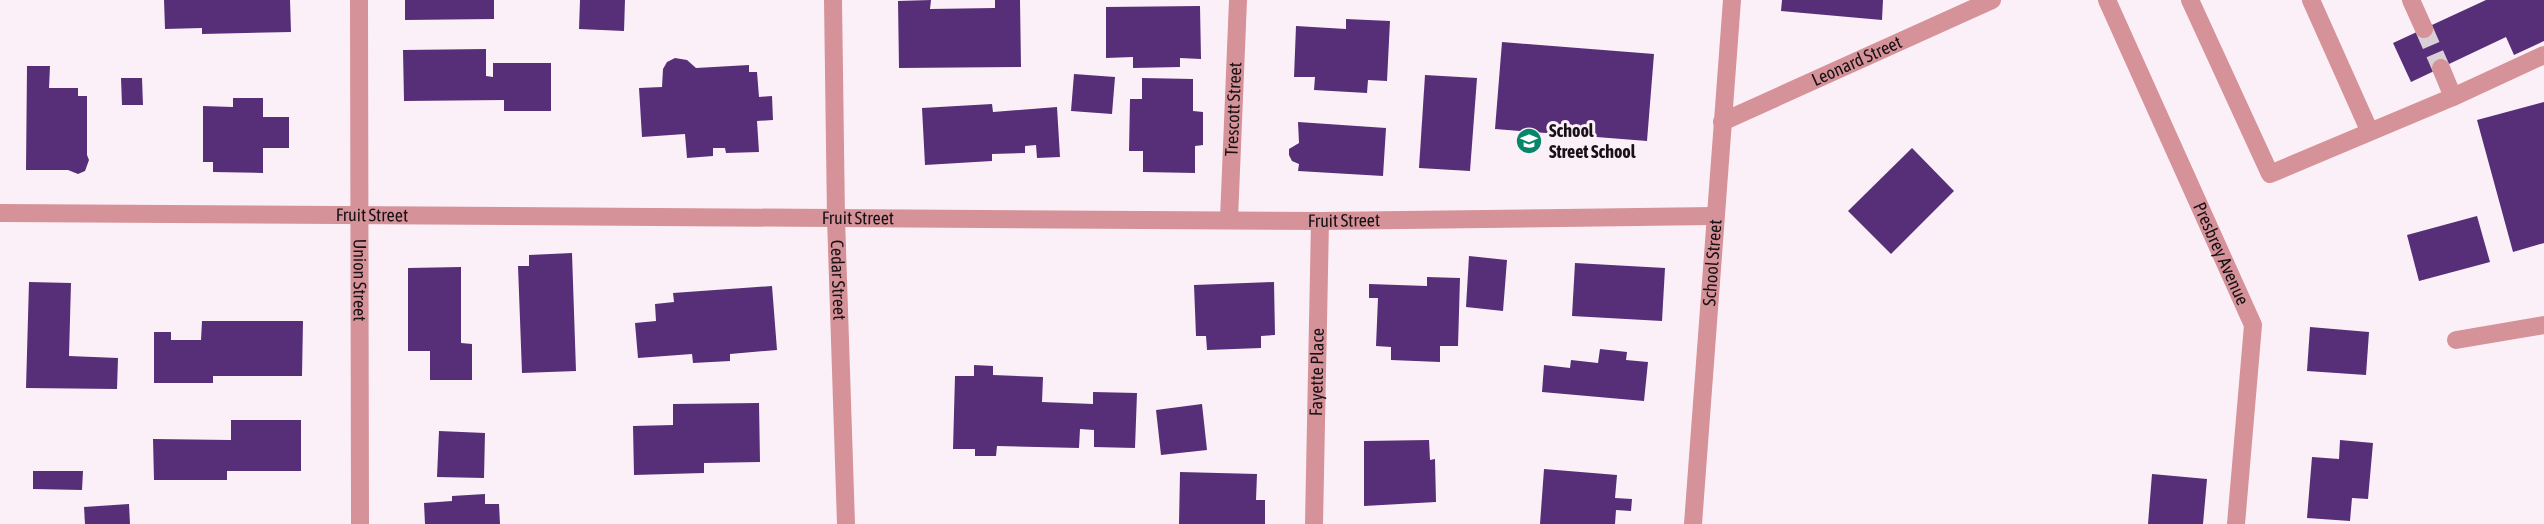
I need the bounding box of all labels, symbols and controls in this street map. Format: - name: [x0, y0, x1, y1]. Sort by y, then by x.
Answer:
- street label: Leonard Street: [1808, 31, 1905, 90]
- street label: Trescott Street: [1221, 62, 1245, 157]
- place label: School Street School: [1549, 120, 1636, 162]
- school or university icon: School Street School: [1514, 126, 1544, 156]
- street label: Presbrey Avenue: [2189, 199, 2254, 308]
- street label: Fruit Street: [336, 204, 408, 225]
- street label: Fruit Street: [822, 207, 894, 228]
- street label: Fruit Street: [1308, 209, 1380, 231]
- street label: School Street: [1698, 219, 1726, 307]
- street label: Union Street: [349, 239, 371, 321]
- street label: Cedar Street: [827, 239, 850, 320]
- street label: Fayette Place: [1305, 328, 1328, 416]

